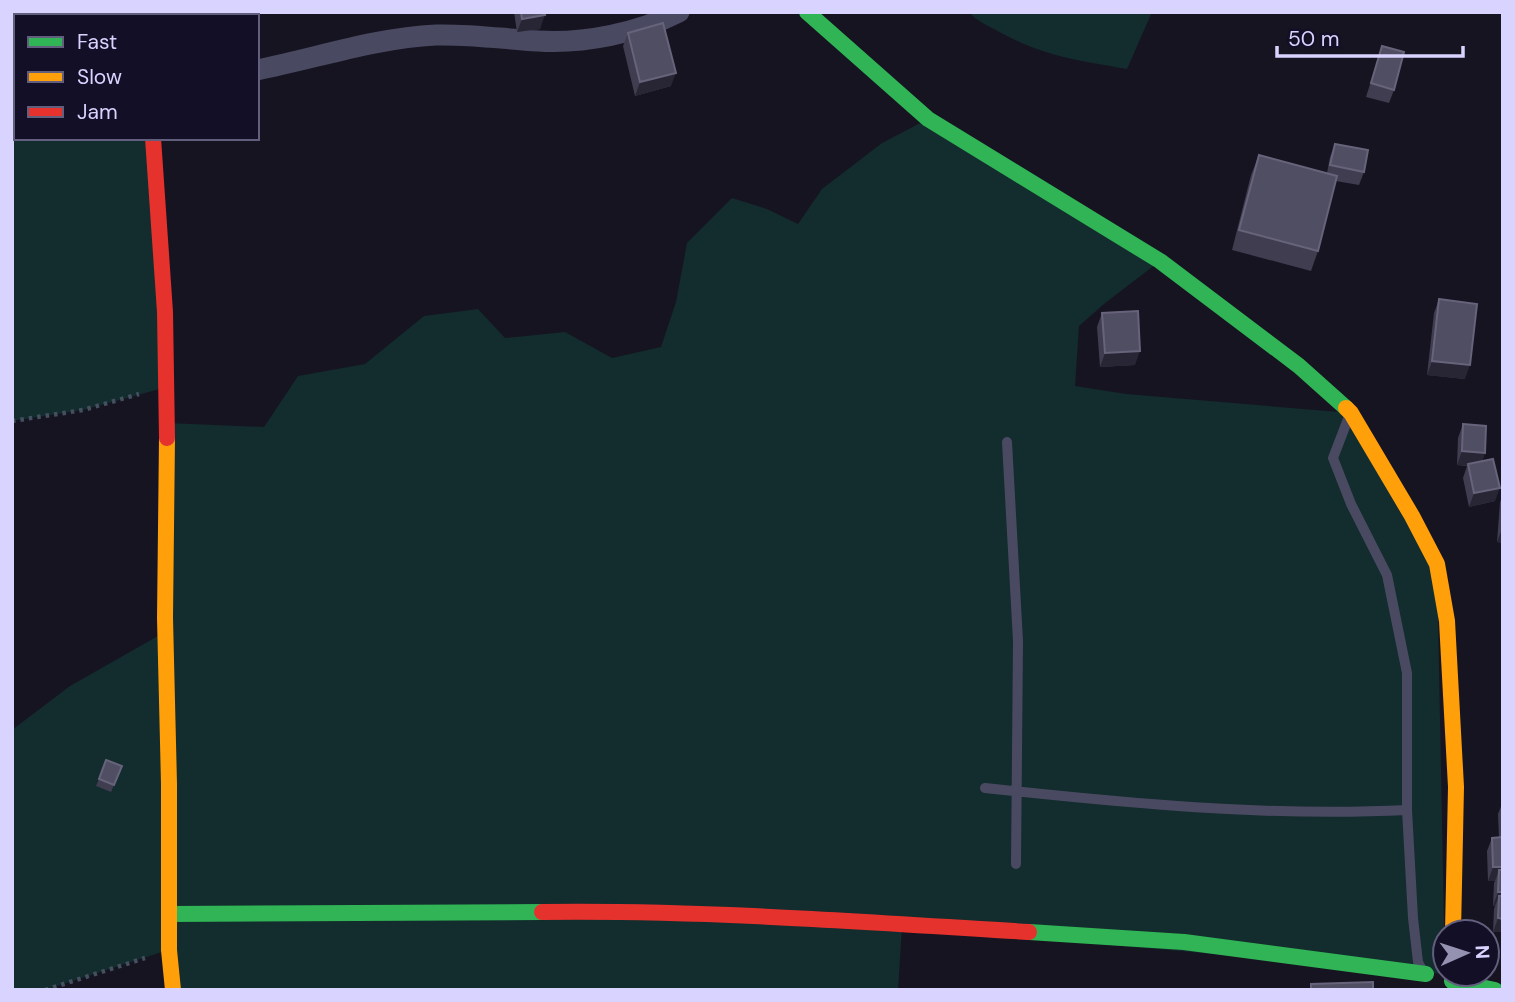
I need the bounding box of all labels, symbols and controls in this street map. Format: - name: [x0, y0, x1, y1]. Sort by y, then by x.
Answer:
- legend: [14, 14, 259, 140]
- scale bar: [1277, 14, 1462, 58]
- text: 50 m: [1288, 25, 1339, 53]
- text: Fast: [77, 28, 117, 56]
- text: Slow: [77, 63, 122, 91]
- text: Jam: [77, 98, 118, 126]
- north arrow: [1431, 918, 1501, 988]
- text: N: [1470, 945, 1495, 960]

